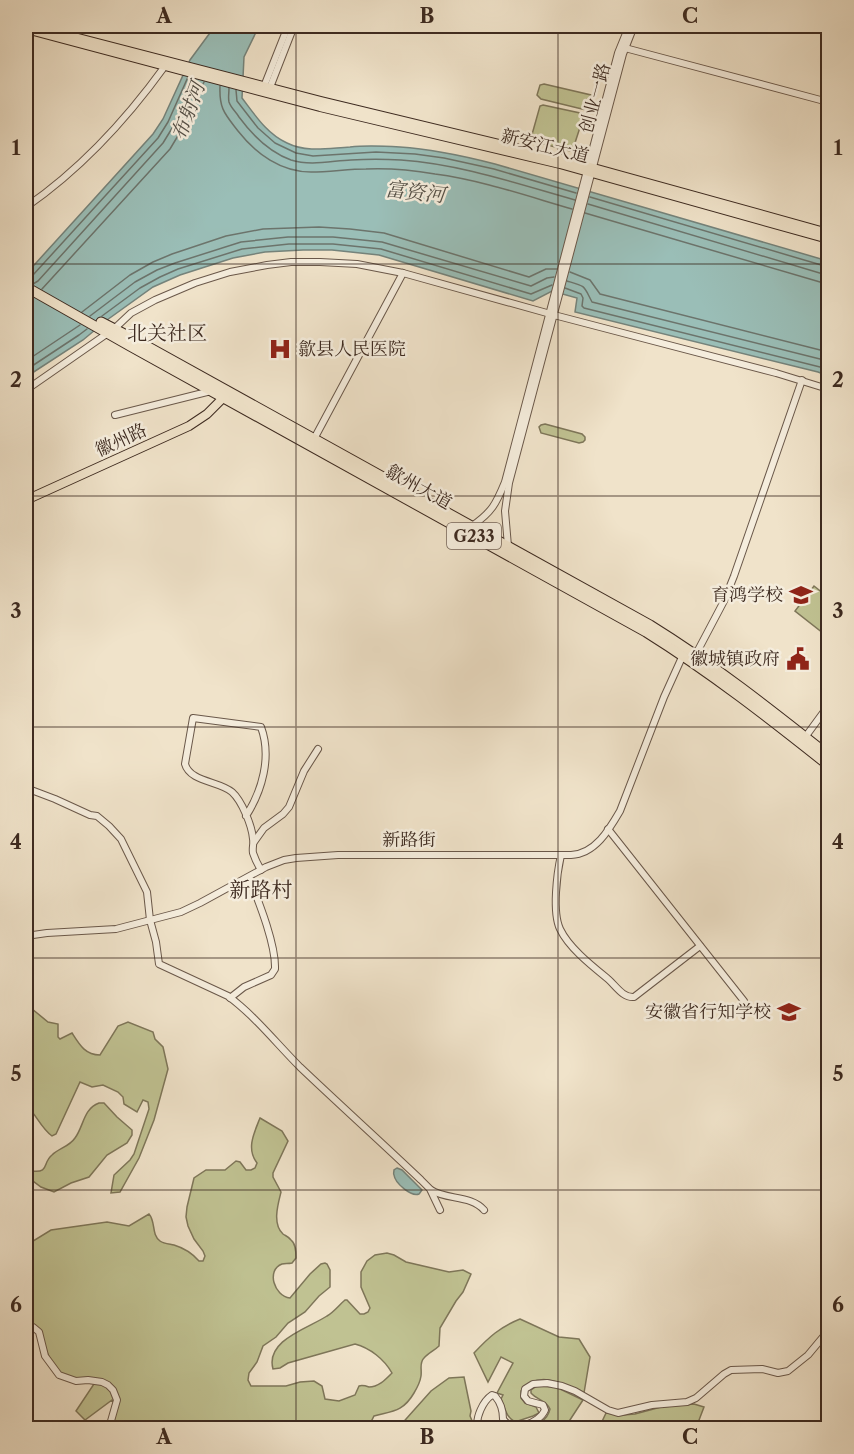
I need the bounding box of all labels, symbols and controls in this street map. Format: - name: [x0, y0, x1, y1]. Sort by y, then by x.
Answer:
- text: A: [155, 4, 172, 28]
- text: B: [420, 4, 435, 28]
- text: C: [682, 4, 698, 28]
- street label: 创业一路: [575, 60, 615, 136]
- water label: 布射河: [166, 76, 211, 143]
- street label: 新安江大道: [499, 124, 591, 168]
- text: 1: [12, 136, 21, 160]
- text: 1: [834, 136, 843, 160]
- water label: 富资河: [384, 177, 449, 207]
- district label: 北关社区: [127, 321, 207, 345]
- hospital icon: 歙县人民医院: [267, 336, 293, 362]
- place label: 歙县人民医院: [298, 338, 406, 360]
- text: 2: [10, 368, 22, 392]
- text: 2: [832, 368, 844, 392]
- street label: 徽州路: [92, 419, 150, 461]
- street label: 歙州大道: [382, 460, 456, 514]
- road number: G233: [447, 523, 501, 549]
- school or university icon: 育鸿学校: [788, 582, 814, 608]
- place label: 育鸿学校: [711, 584, 783, 606]
- text: 3: [10, 599, 22, 623]
- text: 3: [832, 599, 844, 623]
- public building icon: 徽城镇政府: [785, 646, 811, 672]
- place label: 徽城镇政府: [690, 648, 780, 670]
- street label: 新路街: [382, 829, 436, 851]
- text: 4: [10, 830, 22, 854]
- text: 4: [832, 830, 844, 854]
- district label: 新路村: [230, 877, 293, 902]
- school or university icon: 安徽省行知学校: [776, 999, 802, 1025]
- place label: 安徽省行知学校: [645, 1001, 771, 1023]
- text: 5: [10, 1062, 22, 1086]
- text: 5: [832, 1062, 844, 1086]
- text: 6: [10, 1293, 22, 1317]
- text: 6: [832, 1293, 844, 1317]
- text: A: [155, 1425, 172, 1449]
- text: B: [420, 1425, 435, 1449]
- text: C: [682, 1425, 698, 1449]

